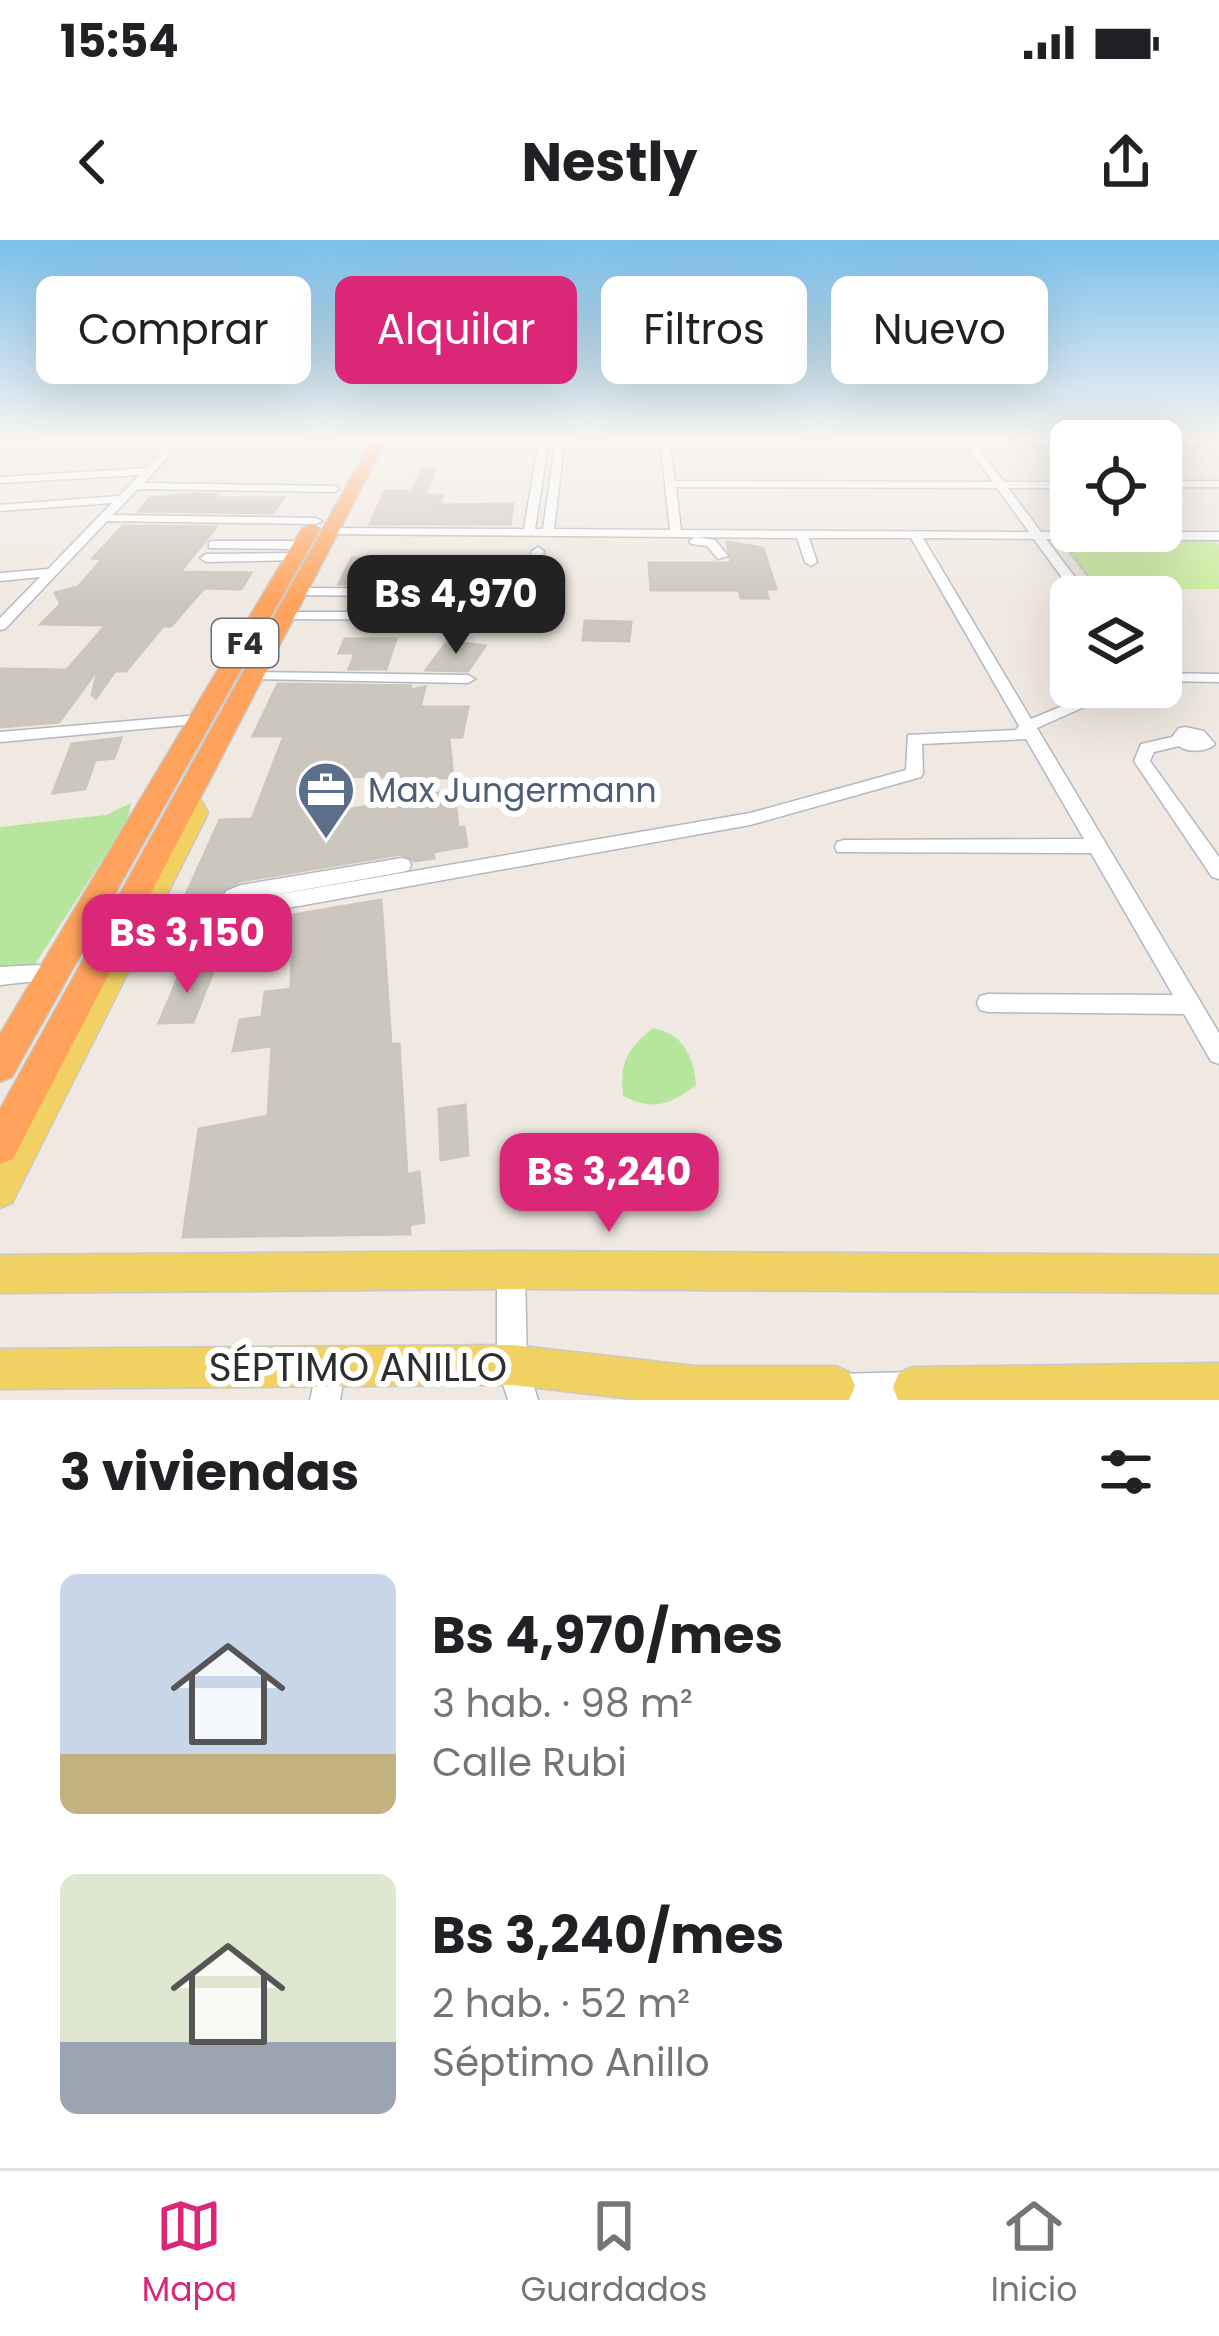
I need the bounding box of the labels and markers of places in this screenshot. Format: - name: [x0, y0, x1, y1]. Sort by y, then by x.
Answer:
- pin: Bs 4,970: [332, 555, 580, 657]
- office icon: Max Jungermann: [295, 759, 357, 841]
- place label: Max Jungermann: [368, 767, 657, 814]
- pin: Bs 3,150: [63, 894, 311, 996]
- pin: Bs 3,240: [485, 1133, 733, 1235]

